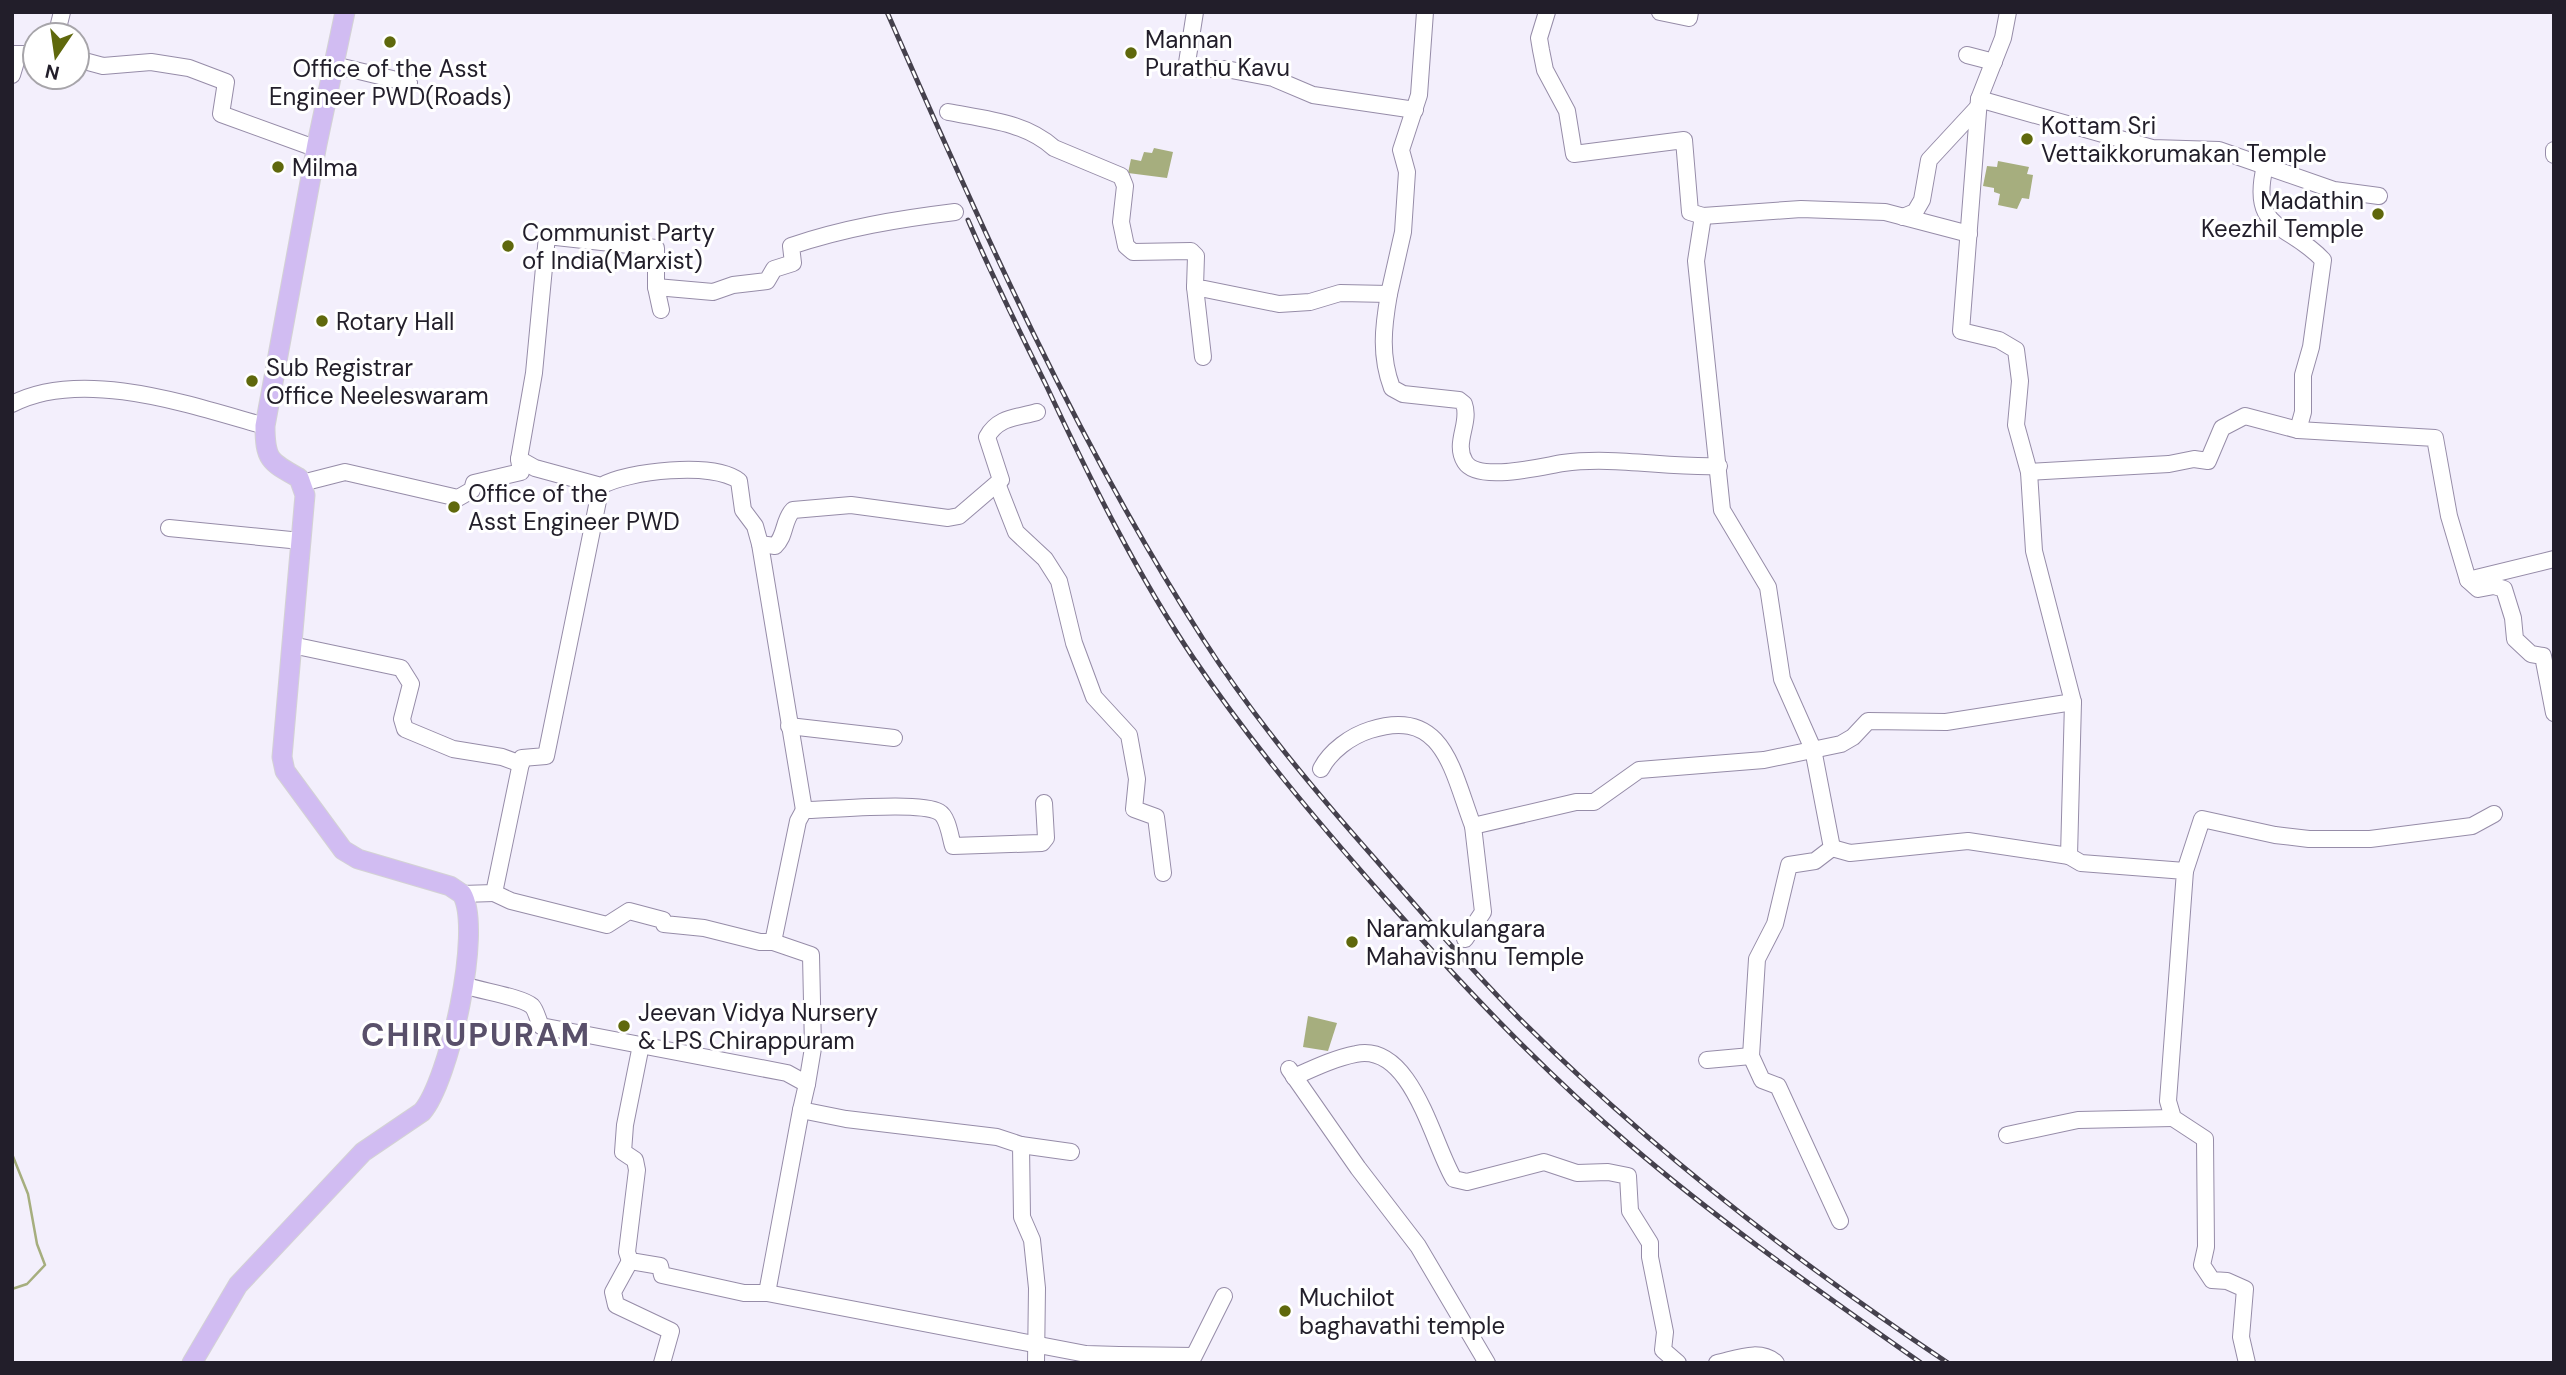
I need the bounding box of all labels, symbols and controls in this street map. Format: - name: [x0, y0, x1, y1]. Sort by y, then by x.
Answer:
- north arrow: [21, 21, 91, 91]
- place label: Mannan Purathu Kavu: [1145, 24, 1290, 83]
- marker: Office of the Asst Engineer PWD(Roads): [382, 34, 398, 50]
- marker: Mannan Purathu Kavu: [1123, 45, 1139, 61]
- place label: Office of the Asst Engineer PWD(Roads): [269, 53, 511, 112]
- text: N: [43, 58, 62, 86]
- place label: Kottam Sri Vettaikkorumakan Temple: [2041, 110, 2327, 169]
- marker: Kottam Sri Vettaikkorumakan Temple: [2019, 131, 2035, 147]
- place label: Milma: [292, 152, 358, 183]
- marker: Milma: [270, 159, 286, 175]
- place label: Madathin Keezhil Temple: [2201, 185, 2364, 244]
- marker: Madathin Keezhil Temple: [2370, 206, 2386, 222]
- place label: Communist Party of India(Marxist): [522, 217, 715, 276]
- marker: Communist Party of India(Marxist): [500, 238, 516, 254]
- place label: Rotary Hall: [336, 306, 454, 337]
- marker: Rotary Hall: [314, 313, 330, 329]
- place label: Sub Registrar Office Neeleswaram: [266, 352, 489, 411]
- marker: Sub Registrar Office Neeleswaram: [244, 373, 260, 389]
- place label: Office of the Asst Engineer PWD: [468, 478, 680, 537]
- marker: Office of the Asst Engineer PWD: [446, 499, 462, 515]
- place label: Naramkulangara Mahavishnu Temple: [1366, 913, 1584, 972]
- marker: Naramkulangara Mahavishnu Temple: [1344, 934, 1360, 950]
- place label: Jeevan Vidya Nursery & LPS Chirappuram: [638, 997, 878, 1056]
- district label: CHIRUPURAM: [361, 1014, 591, 1056]
- marker: Jeevan Vidya Nursery & LPS Chirappuram: [616, 1018, 632, 1034]
- place label: Muchilot baghavathi temple: [1299, 1282, 1505, 1341]
- marker: Muchilot baghavathi temple: [1277, 1303, 1293, 1319]

